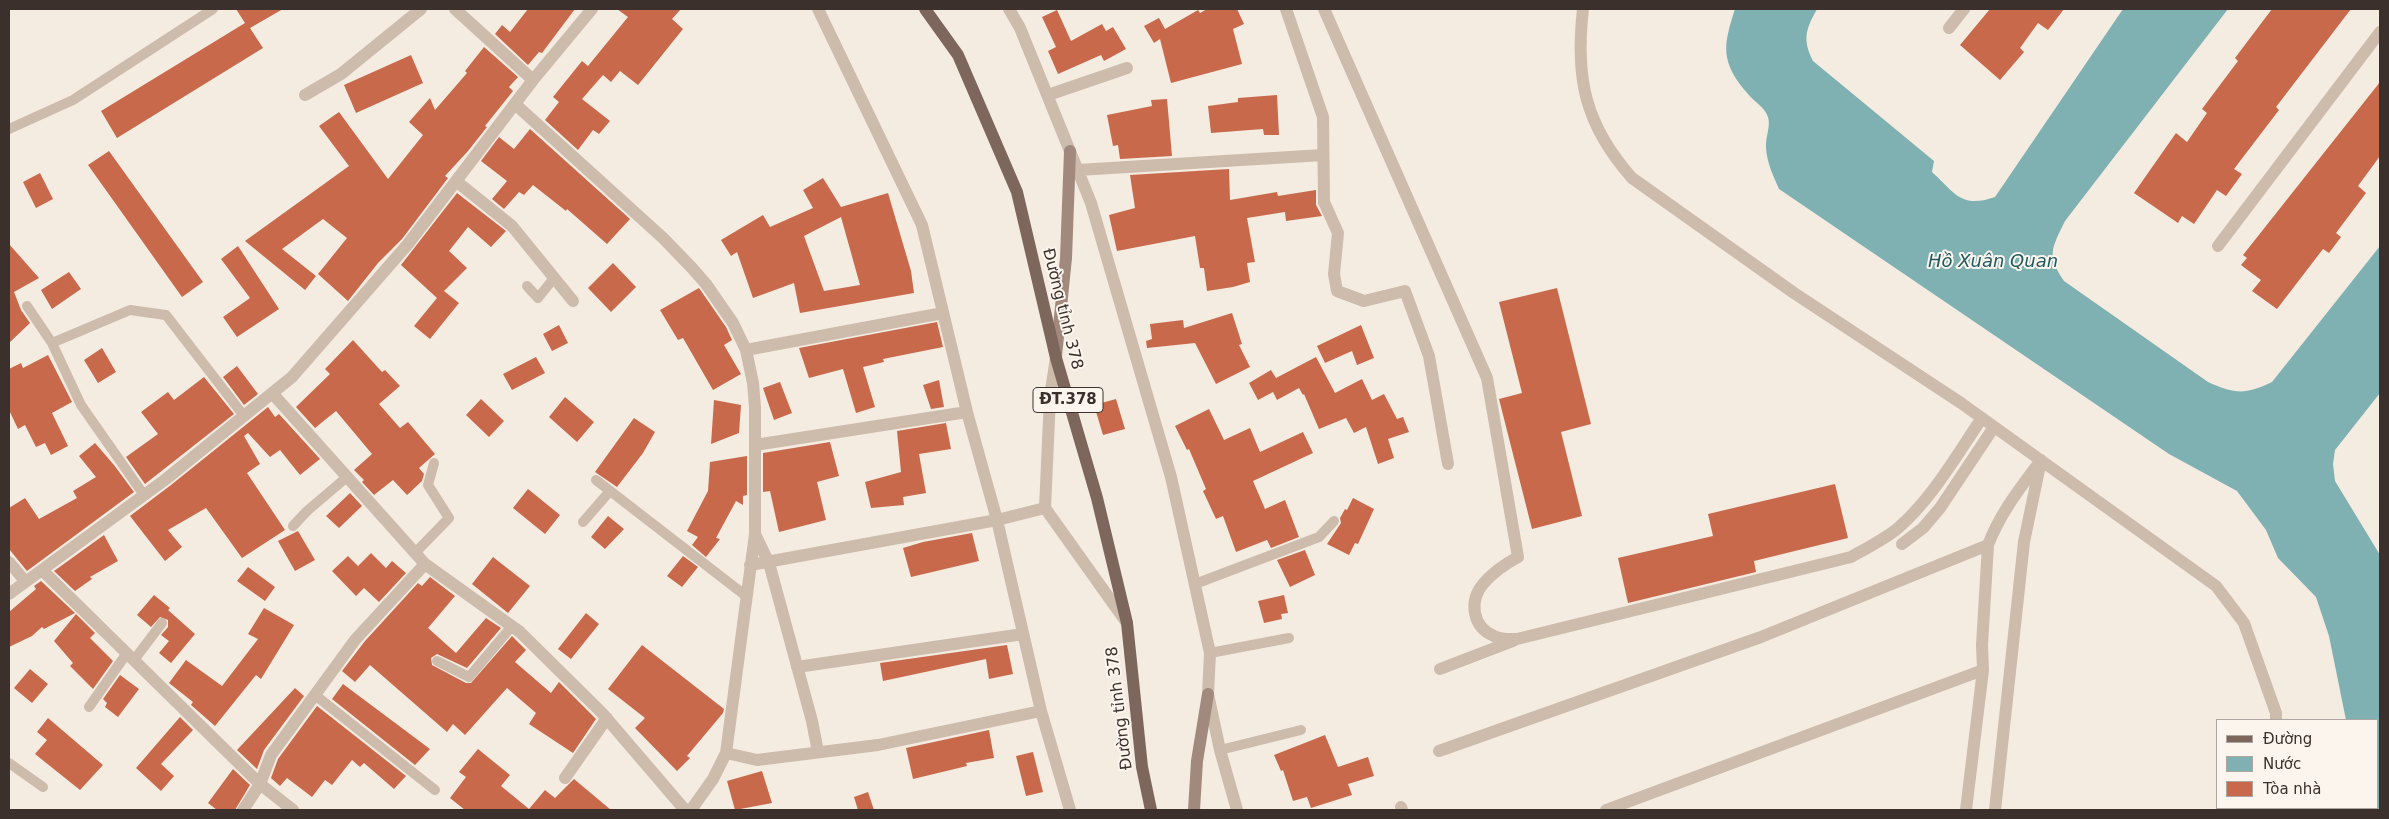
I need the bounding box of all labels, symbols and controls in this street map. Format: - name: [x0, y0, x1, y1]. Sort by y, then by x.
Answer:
- street label: Đường tỉnh 378: [1038, 246, 1086, 372]
- water label: Hồ Xuân Quan: [1928, 251, 2058, 273]
- road number: ĐT.378: [1033, 388, 1103, 412]
- street label: Đường tỉnh 378: [1103, 645, 1137, 771]
- legend: [2216, 719, 2379, 809]
- text: Đường: [2263, 730, 2312, 748]
- text: Nước: [2263, 755, 2301, 773]
- text: Tòa nhà: [2263, 780, 2322, 798]

